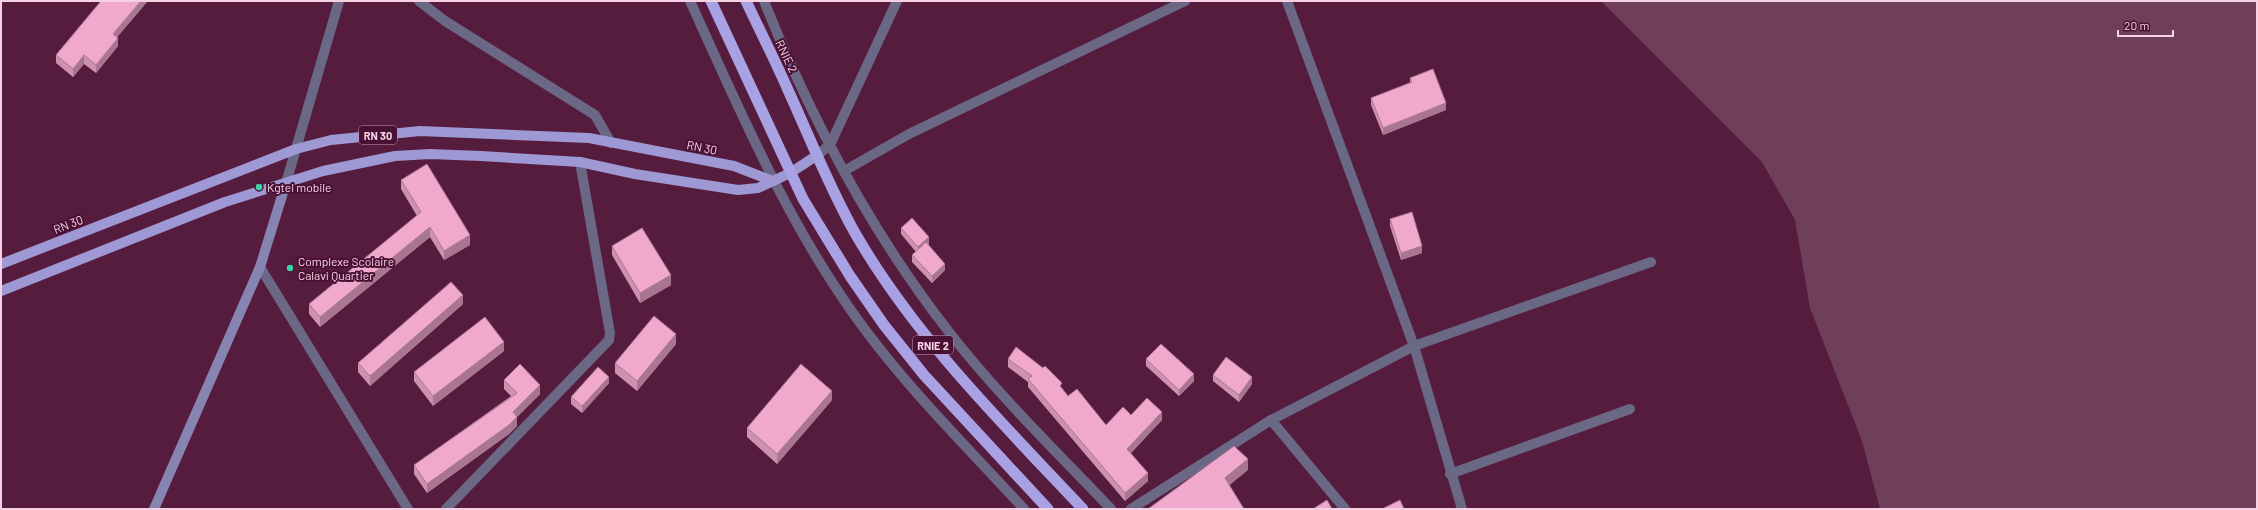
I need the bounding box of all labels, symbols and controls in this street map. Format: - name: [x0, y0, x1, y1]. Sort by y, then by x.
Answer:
- scale bar: [2118, 12, 2173, 38]
- text: 20 m: [2124, 18, 2150, 32]
- street label: RNIE 2: [773, 37, 801, 75]
- road number: RN 30: [359, 126, 397, 144]
- street label: RN 30: [686, 137, 718, 157]
- place label: Kgtel mobile: [267, 180, 332, 194]
- marker: Kgtel mobile: [254, 182, 264, 192]
- street label: RN 30: [51, 212, 85, 236]
- place label: Complexe Scolaire Calavi Quartier: [298, 254, 394, 282]
- marker: Complexe Scolaire Calavi Quartier: [285, 263, 295, 273]
- road number: RNIE 2: [913, 336, 953, 354]

